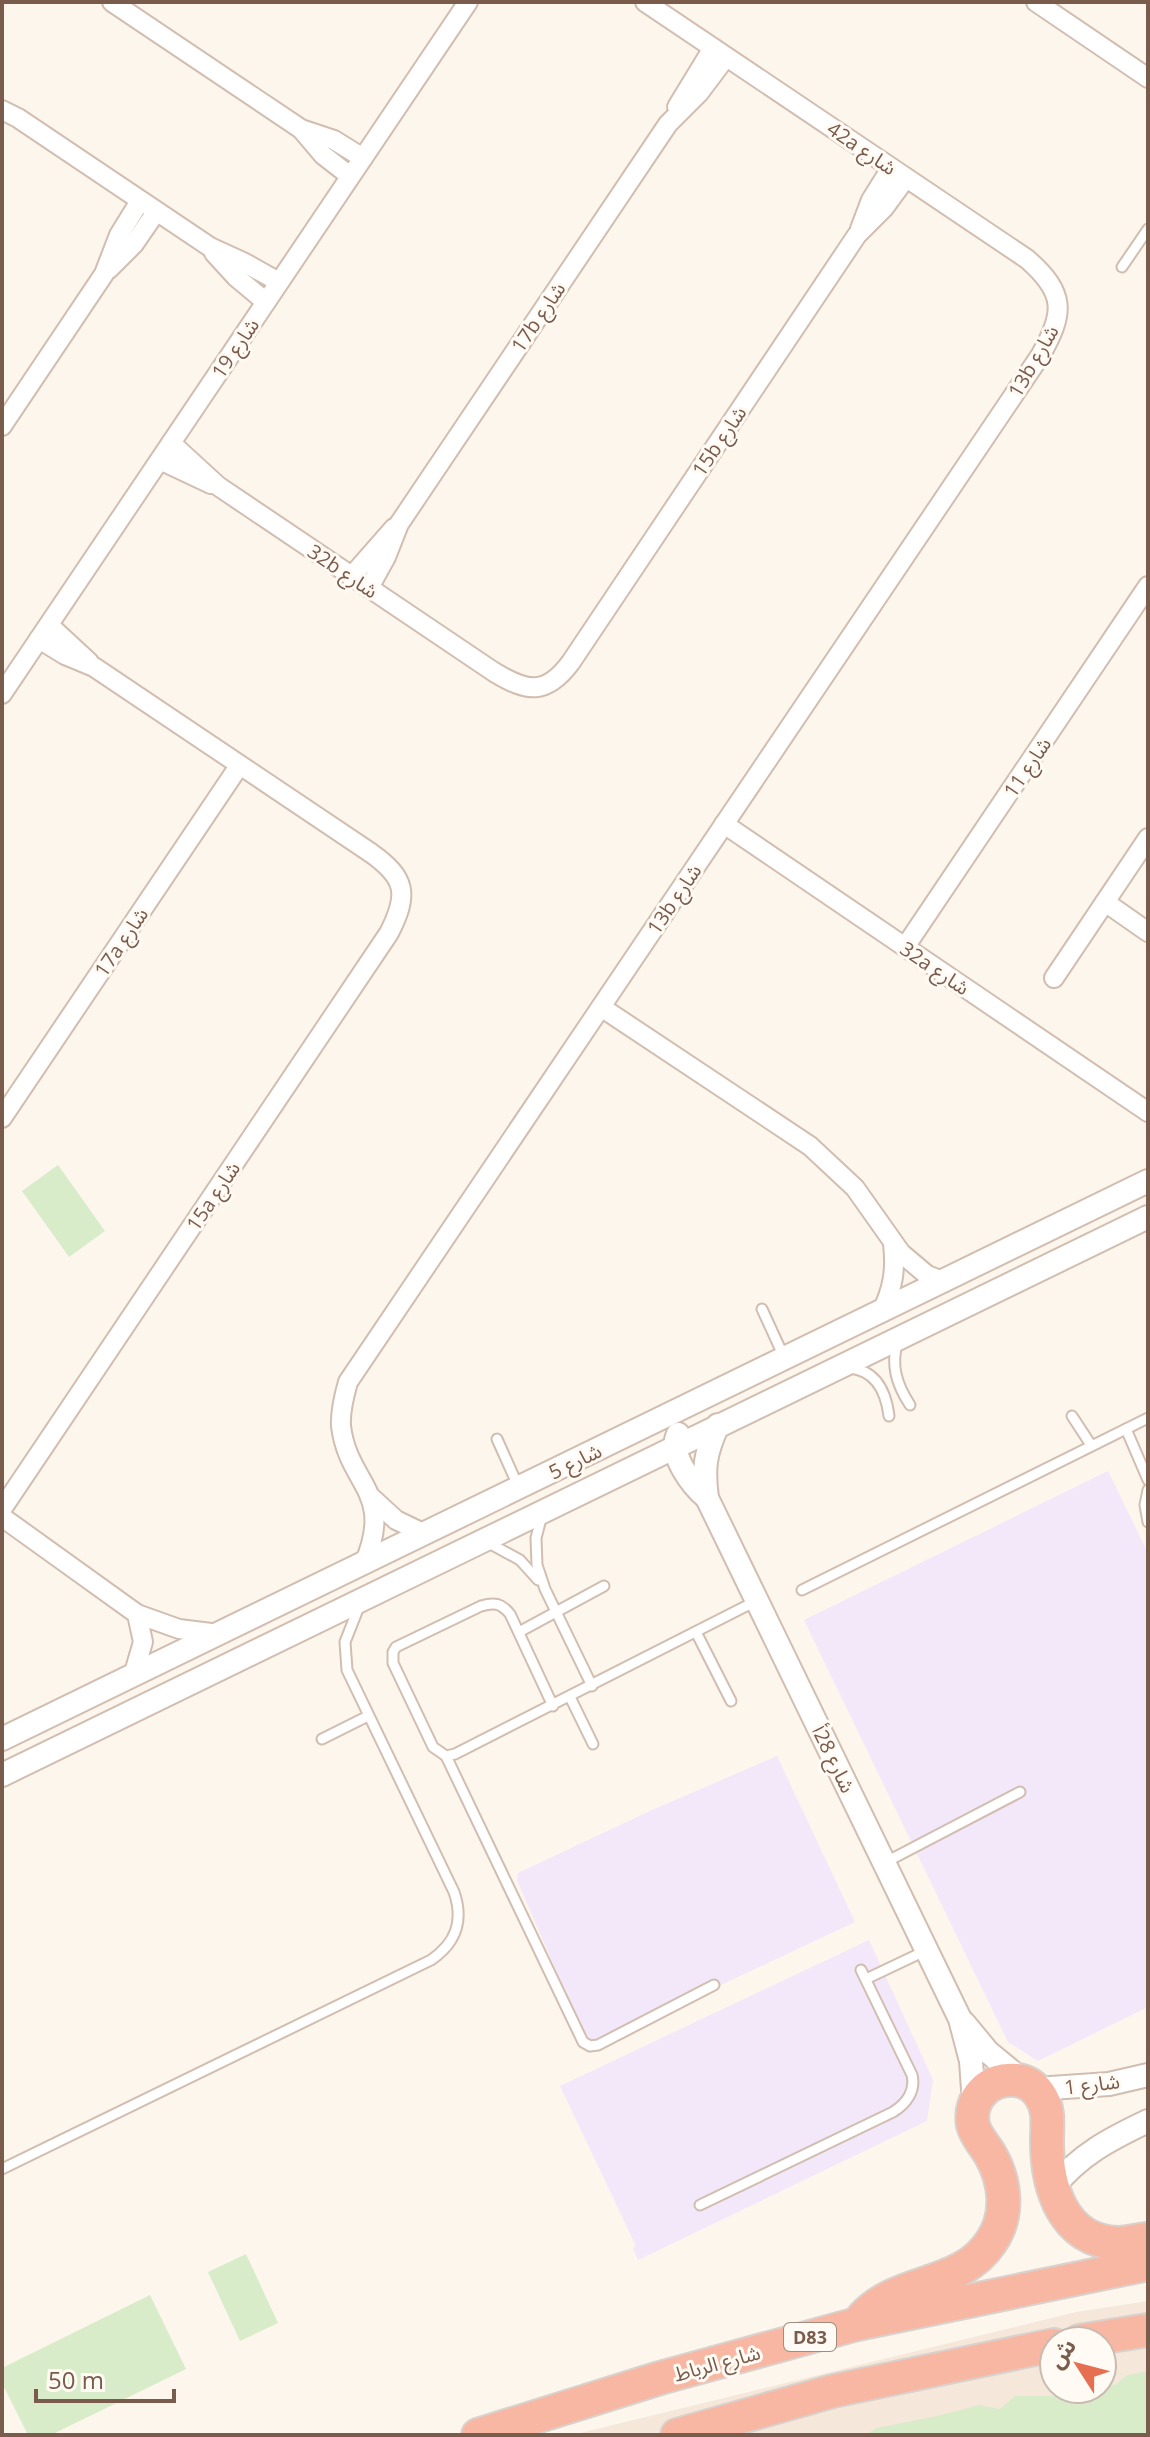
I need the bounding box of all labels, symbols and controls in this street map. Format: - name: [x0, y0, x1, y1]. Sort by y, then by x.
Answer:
- street label: 42a شارع: [821, 115, 902, 183]
- street label: 17b شارع: [505, 277, 573, 359]
- street label: شارع 19: [205, 313, 267, 384]
- street label: 13b شارع: [1001, 320, 1066, 403]
- street label: 15b شارع: [686, 401, 754, 483]
- street label: 32b شارع: [301, 538, 383, 606]
- street label: شارع 11: [997, 732, 1059, 803]
- street label: 13b شارع: [641, 859, 709, 941]
- street label: 17a شارع: [88, 902, 156, 983]
- street label: 32a شارع: [894, 935, 975, 1003]
- street label: 15a شارع: [180, 1156, 248, 1237]
- street label: شارع 5: [544, 1437, 607, 1487]
- street label: شارع 28أ: [804, 1721, 862, 1798]
- street label: شارع 1: [1063, 2067, 1121, 2103]
- road number: D83: [784, 2323, 836, 2351]
- north arrow: [1038, 2325, 1118, 2405]
- text: ش: [1040, 2332, 1082, 2374]
- street label: شارع الرباط: [671, 2339, 764, 2389]
- scale bar: [36, 2353, 174, 2403]
- text: 50 m: [48, 2363, 104, 2396]

